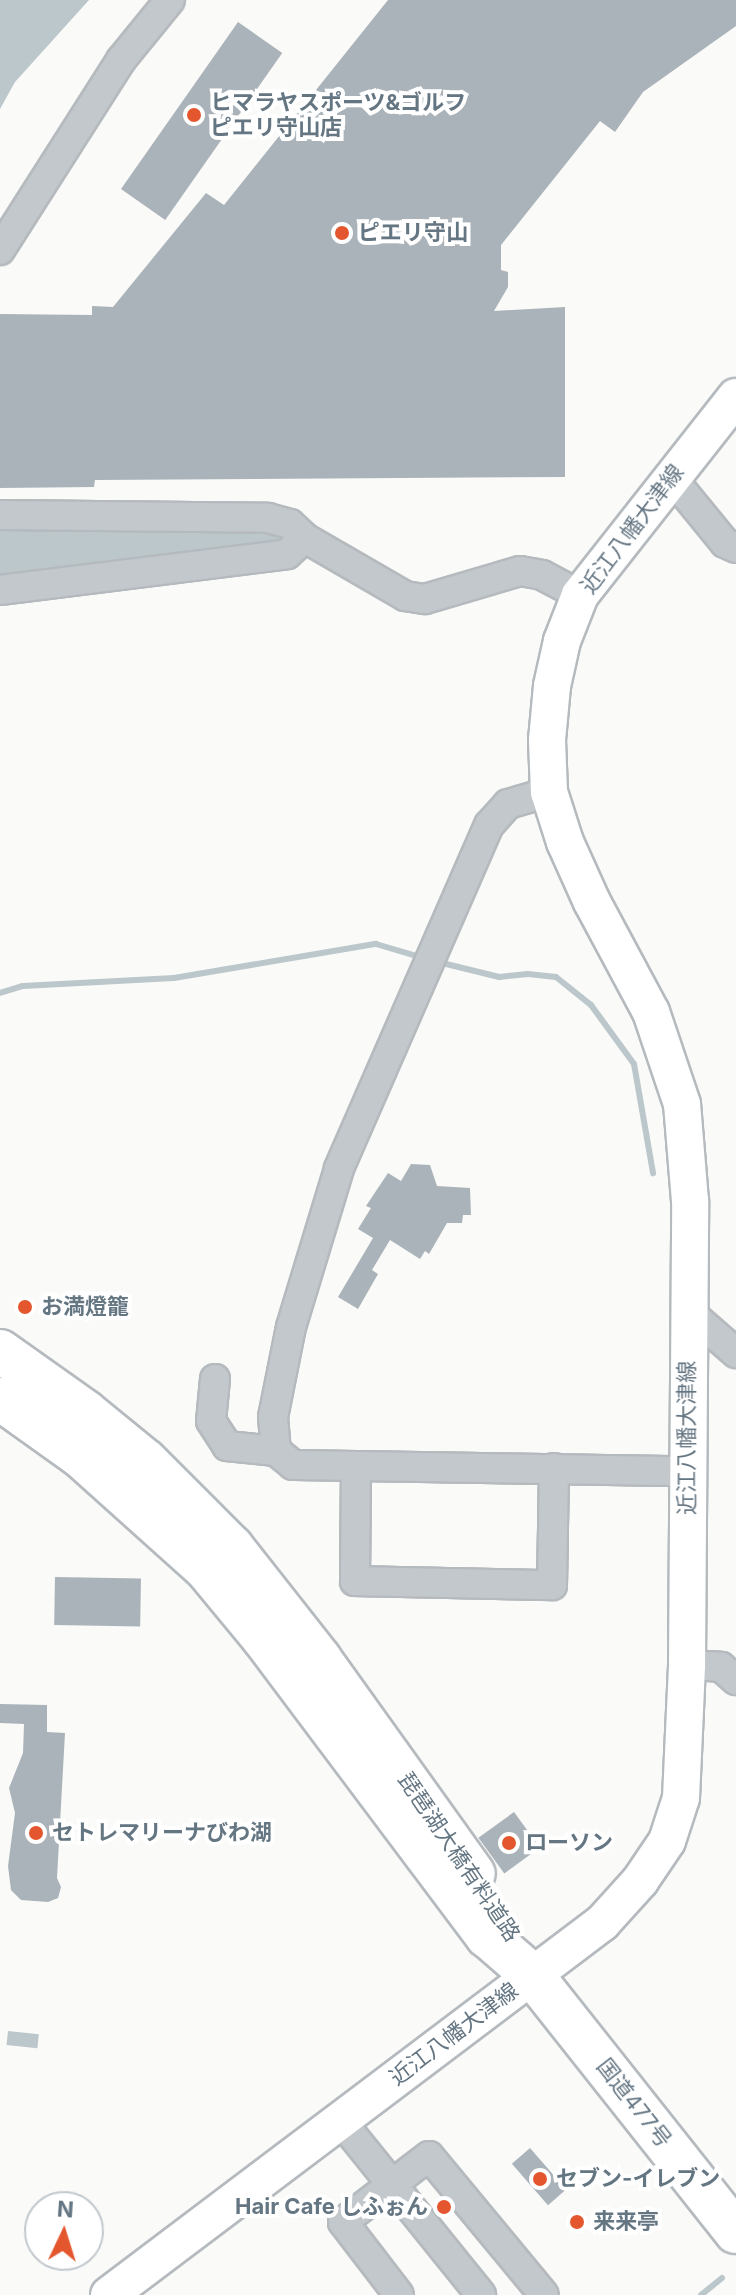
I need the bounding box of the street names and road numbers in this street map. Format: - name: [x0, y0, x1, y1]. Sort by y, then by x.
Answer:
- street label: 近江八幡大津線: [575, 460, 689, 598]
- street label: 近江八幡大津線: [674, 1361, 700, 1515]
- street label: 琵琶湖大橋有料道路: [393, 1768, 525, 1946]
- street label: 近江八幡大津線: [385, 1977, 523, 2091]
- street label: 国道477号: [591, 2053, 677, 2153]

